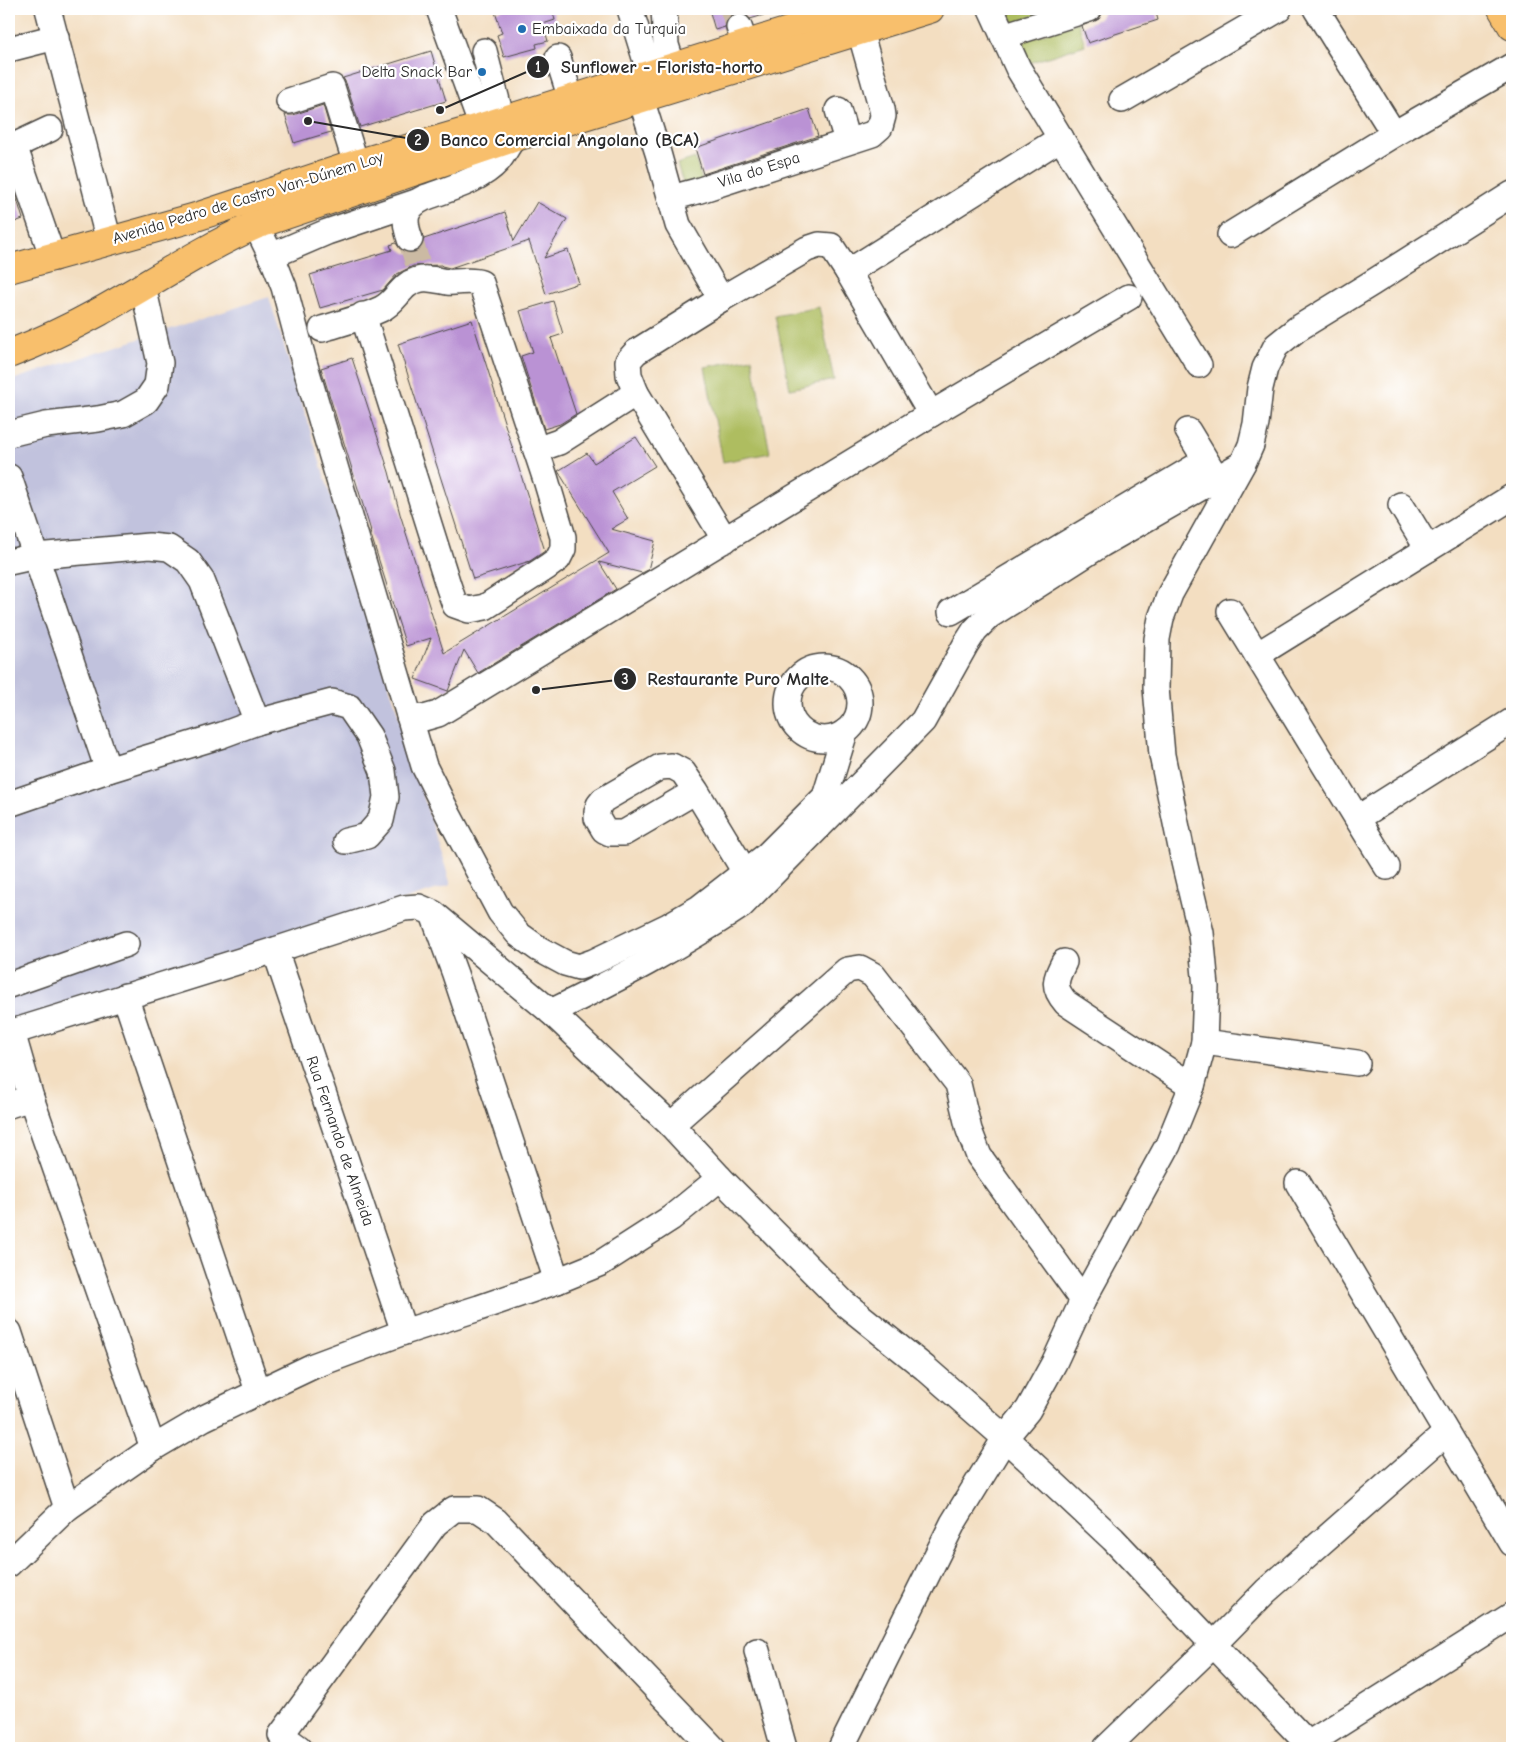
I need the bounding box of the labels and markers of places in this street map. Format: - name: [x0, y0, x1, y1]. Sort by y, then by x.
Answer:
- place label: Embaixada da Turquia: [532, 20, 686, 38]
- marker: Embaixada da Turquia: [516, 23, 528, 35]
- callout: Sunflower - Florista-horto: [526, 50, 773, 83]
- place label: Delta Snack Bar: [361, 63, 473, 81]
- marker: Delta Snack Bar: [476, 66, 488, 78]
- callout: Banco Comercial Angolano (BCA): [405, 123, 709, 156]
- callout: Restaurante Puro Malte: [613, 662, 839, 695]

